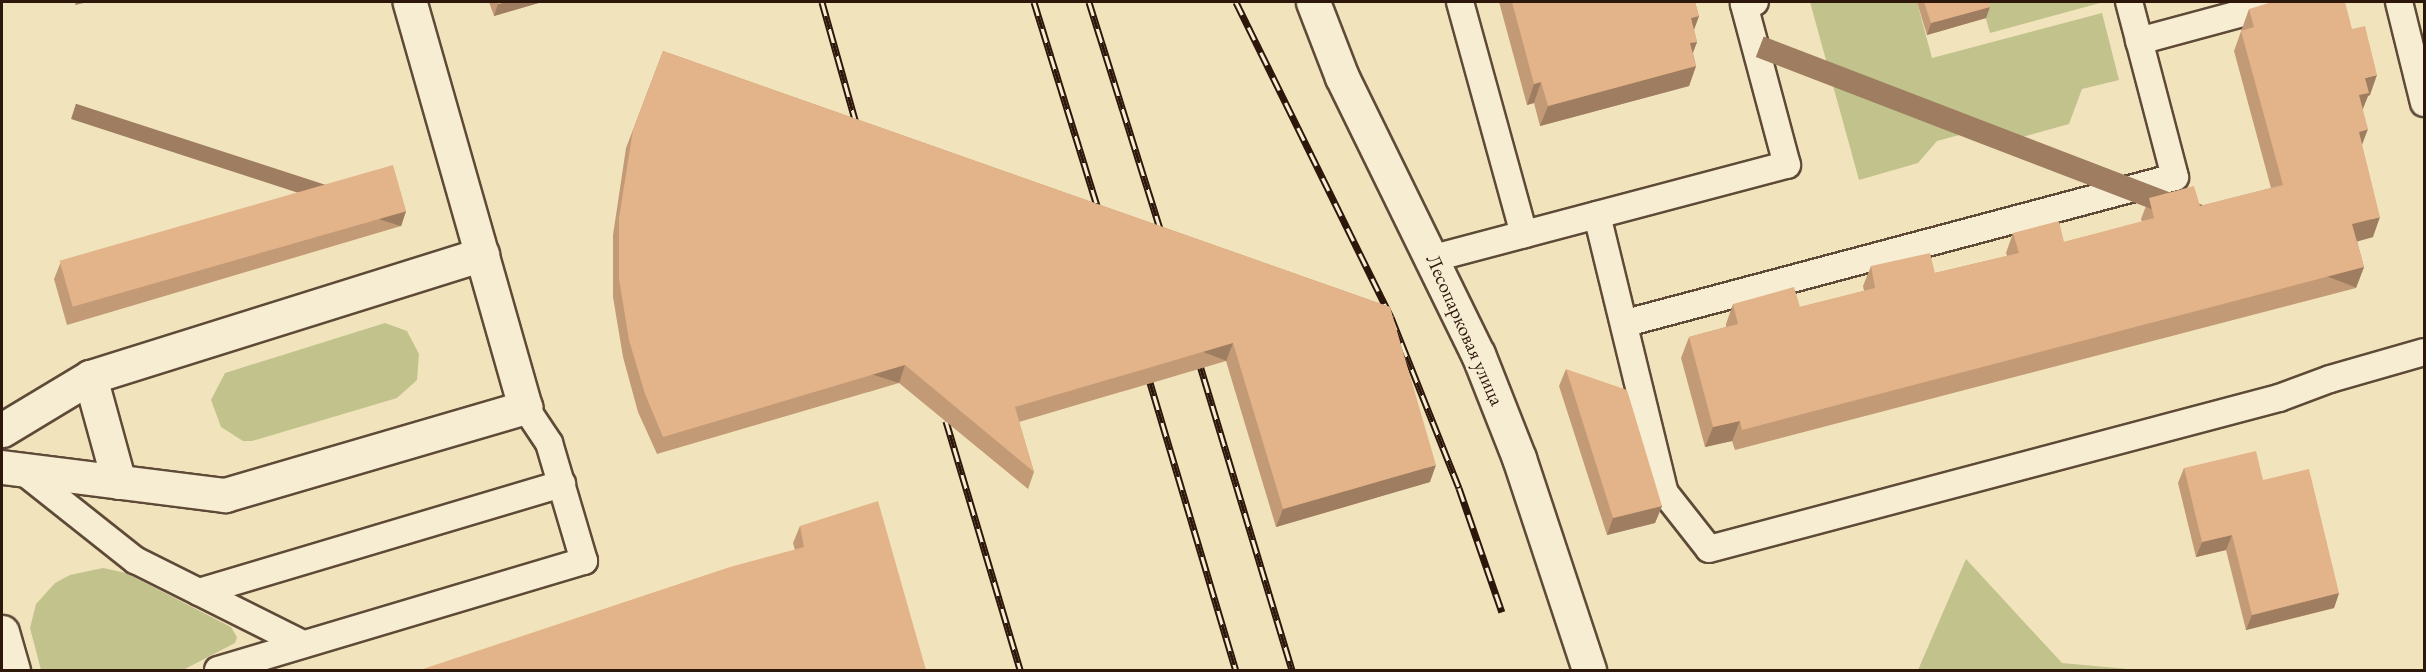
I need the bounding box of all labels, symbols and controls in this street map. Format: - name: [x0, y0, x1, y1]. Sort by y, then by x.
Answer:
- street label: Лесопарковая улица: [1421, 251, 1509, 409]

